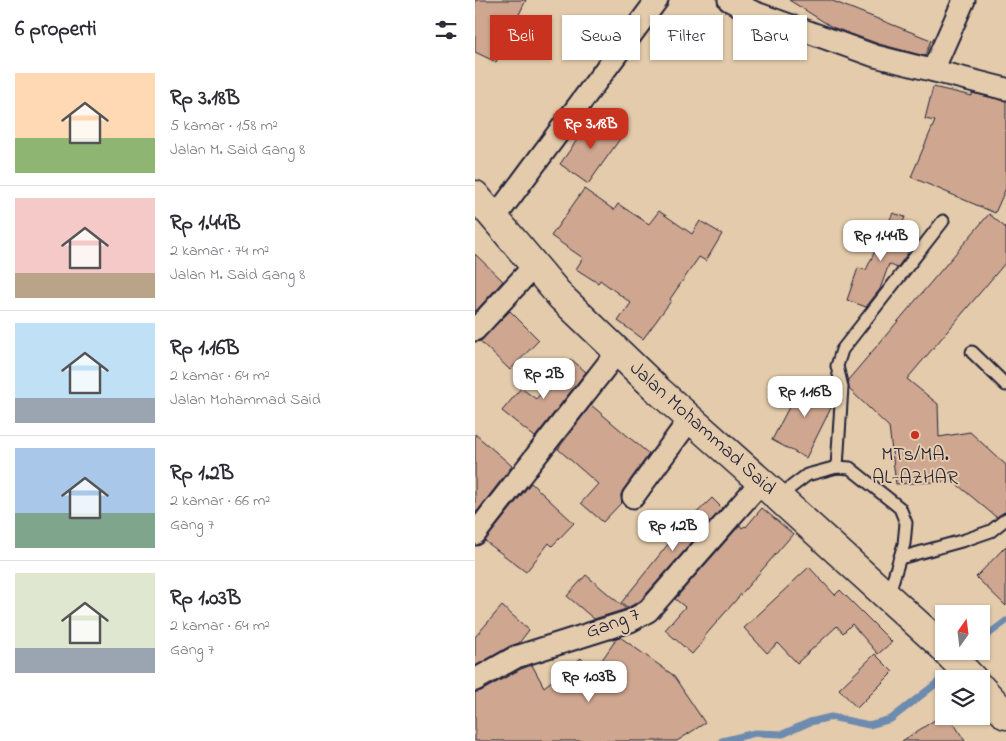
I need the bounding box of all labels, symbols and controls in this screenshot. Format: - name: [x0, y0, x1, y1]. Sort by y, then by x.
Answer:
- text: 6 properti: [15, 15, 97, 45]
- chip: Beli: [490, 15, 552, 60]
- chip: Sewa: [562, 15, 640, 60]
- chip: Filter: [650, 15, 723, 60]
- chip: Baru: [733, 15, 807, 60]
- icon: filters: [432, 16, 460, 44]
- text: Rp 3.18B: [170, 84, 240, 114]
- icon: home: [55, 93, 115, 153]
- pin: Rp 3.18B: [539, 108, 643, 150]
- text: Rp 3.18B: [564, 112, 618, 136]
- text: 5 kamar · 158 m²: [170, 114, 278, 138]
- text: Jalan M. Said Gang 8: [170, 138, 305, 162]
- text: Rp 1.44B: [170, 209, 241, 239]
- icon: home: [55, 218, 115, 278]
- pin: Rp 1.44B: [829, 220, 933, 262]
- text: Rp 1.44B: [854, 224, 908, 248]
- text: 2 kamar · 74 m²: [170, 239, 269, 263]
- text: Jalan M. Said Gang 8: [170, 263, 305, 287]
- text: Rp 1.16B: [170, 334, 239, 364]
- icon: home: [55, 343, 115, 403]
- street label: Jalan Mohammad Said: [622, 355, 782, 503]
- pin: Rp 2B: [509, 358, 579, 400]
- text: Rp 2B: [524, 362, 564, 386]
- text: 2 kamar · 64 m²: [170, 364, 270, 388]
- pin: Rp 1.16B: [753, 376, 857, 418]
- text: Rp 1.16B: [779, 380, 831, 404]
- text: Jalan Mohammad Said: [170, 388, 321, 412]
- marker: MTs/MA. AL-AZHAR: [909, 429, 921, 441]
- place label: MTs/MA. AL-AZHAR: [872, 441, 959, 493]
- text: Rp 1.2B: [170, 459, 234, 489]
- icon: home: [55, 468, 115, 528]
- text: 2 kamar · 66 m²: [170, 489, 270, 513]
- pin: Rp 1.2B: [627, 510, 719, 552]
- text: Gang 7: [170, 513, 214, 537]
- text: Rp 1.2B: [649, 514, 697, 538]
- text: Rp 1.03B: [170, 584, 241, 614]
- icon: home: [55, 593, 115, 653]
- street label: Gang 7: [582, 601, 644, 648]
- north arrow: [935, 605, 990, 660]
- map controls: [935, 605, 990, 725]
- text: 2 kamar · 64 m²: [170, 614, 270, 638]
- text: Gang 7: [170, 638, 214, 662]
- pin: Rp 1.03B: [537, 660, 641, 703]
- text: Rp 1.03B: [562, 665, 616, 689]
- button: layers: [935, 670, 990, 725]

